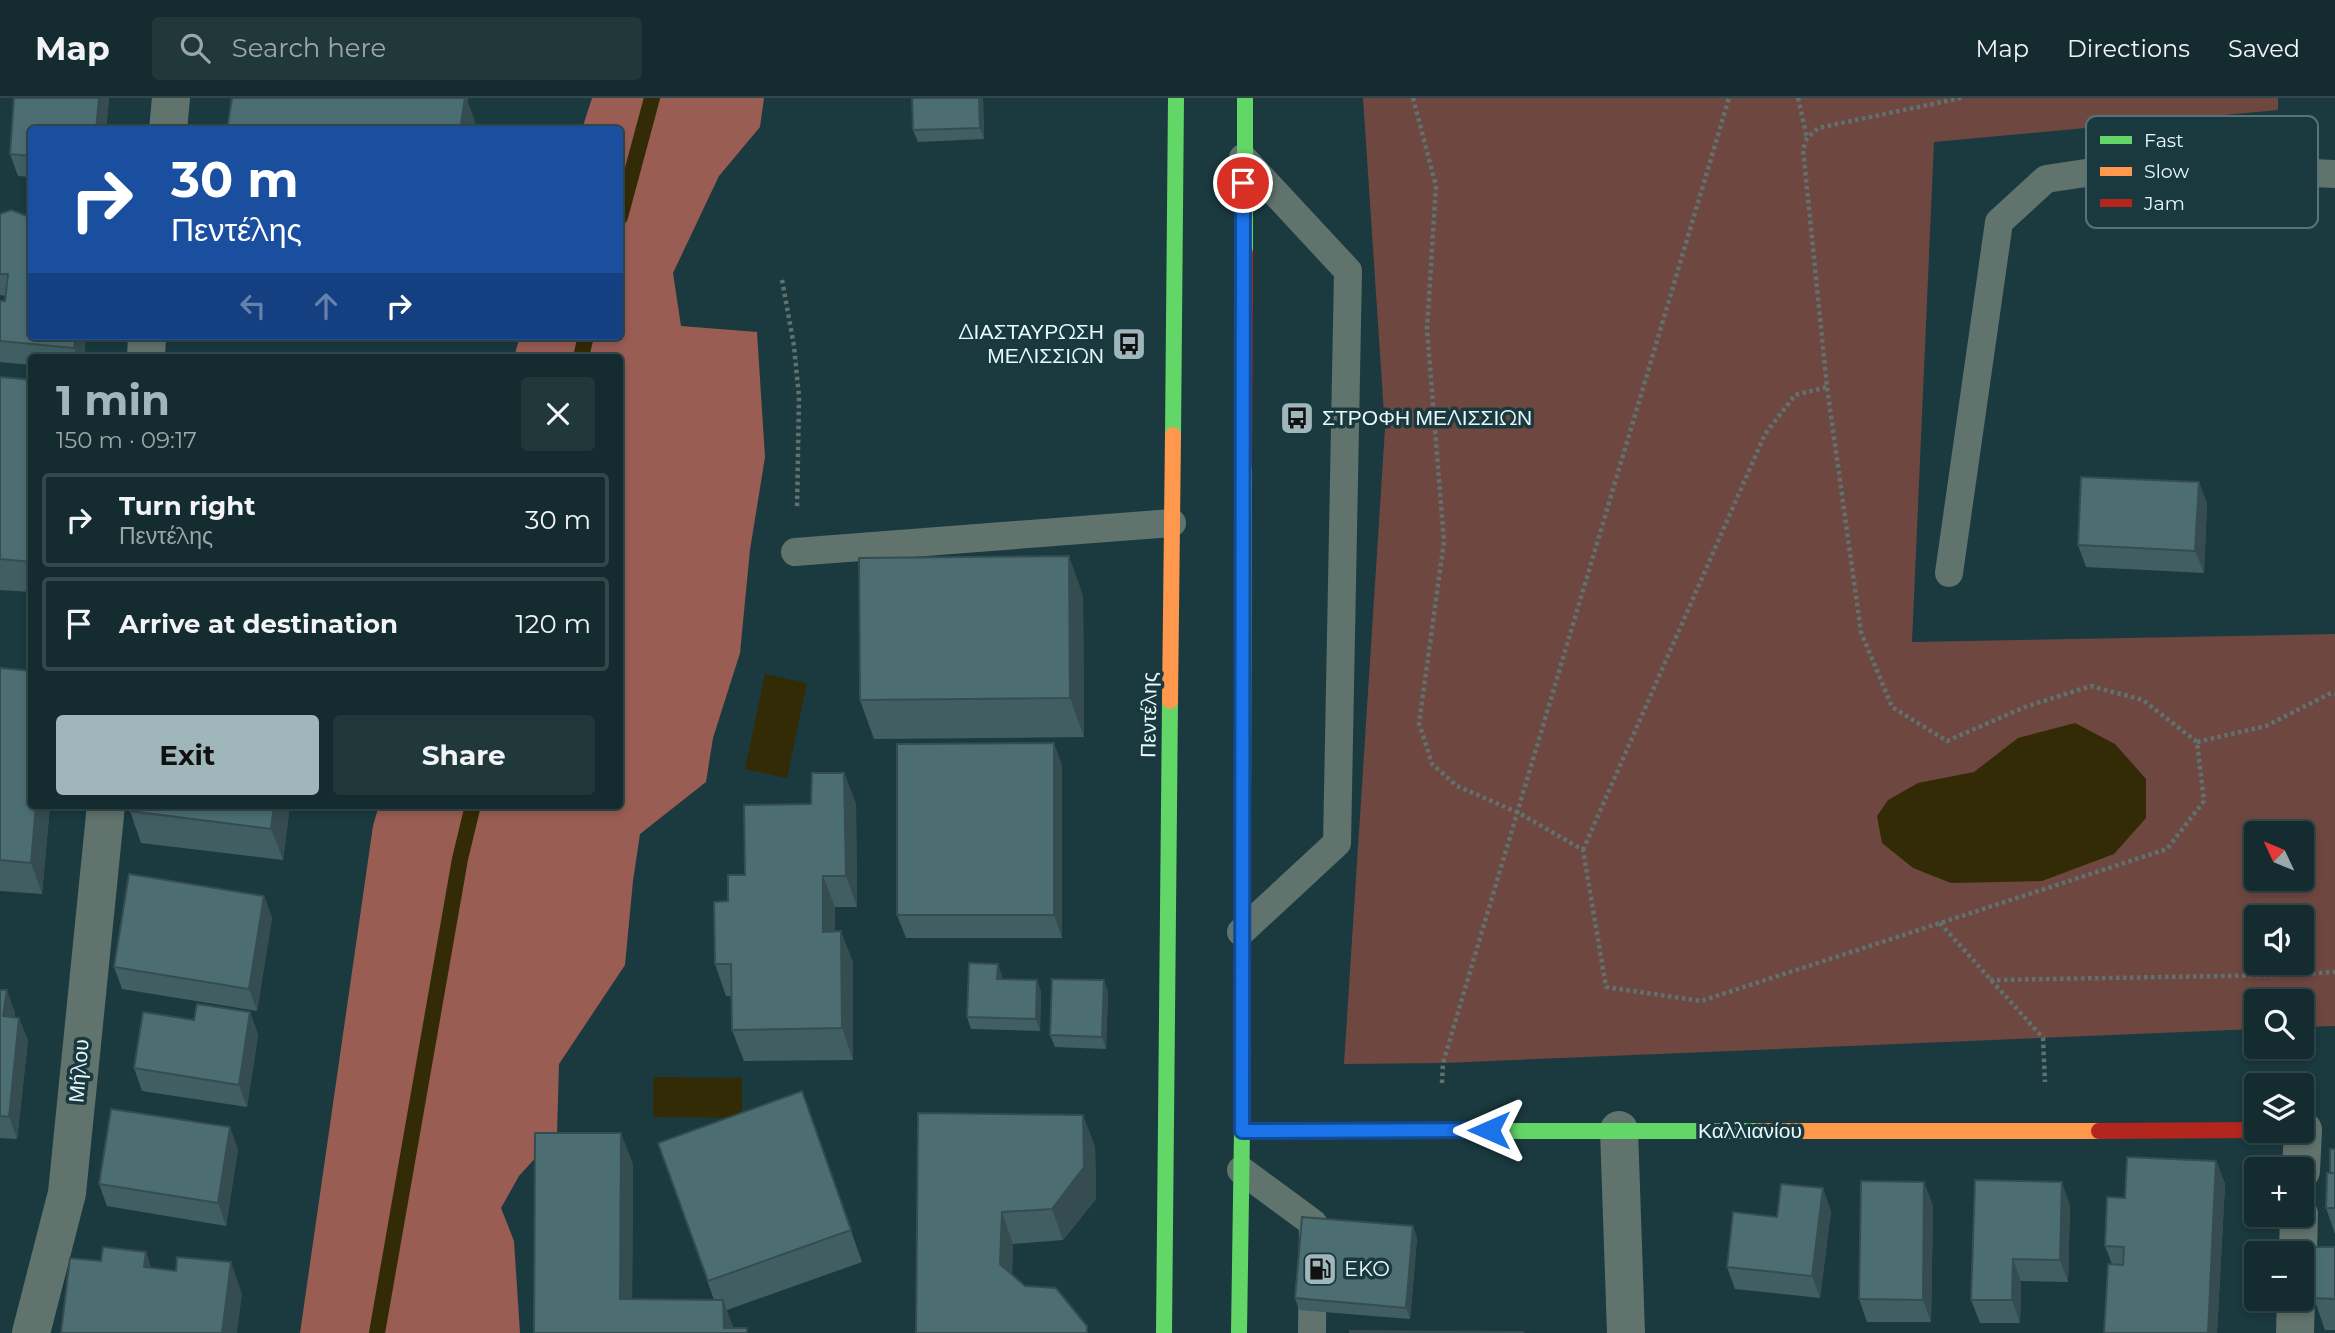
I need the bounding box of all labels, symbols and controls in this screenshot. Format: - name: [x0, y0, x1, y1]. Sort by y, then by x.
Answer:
- search box: [152, 17, 642, 80]
- text: Map: [35, 28, 110, 68]
- icon: search: [176, 29, 214, 67]
- text: Search here: [232, 32, 386, 64]
- text: Map: [1976, 34, 2029, 63]
- text: Directions: [2067, 34, 2190, 63]
- text: Saved: [2228, 34, 2300, 63]
- legend: [2086, 116, 2318, 228]
- text: Fast: [2144, 129, 2184, 152]
- text: 30 m: [171, 150, 299, 209]
- pin: [1213, 153, 1273, 213]
- icon: right: [56, 154, 147, 245]
- text: Slow: [2144, 160, 2189, 183]
- icon: arrive: [1224, 164, 1262, 202]
- text: Jam: [2143, 192, 2185, 215]
- text: Πεντέλης: [171, 210, 302, 249]
- icon: left: [234, 287, 272, 325]
- icon: ahead: [307, 287, 345, 325]
- icon: right: [380, 287, 418, 325]
- place label: ΔΙΑΣΤΑΥΡΩΣΗ ΜΕΛΙΣΣΙΩΝ: [959, 319, 1104, 368]
- bus stop icon: ΔΙΑΣΤΑΥΡΩΣΗ ΜΕΛΙΣΣΙΩΝ: [1110, 325, 1148, 363]
- text: 1 min: [56, 374, 170, 426]
- button: close: [521, 377, 595, 451]
- bus stop icon: ΣΤΡΟΦΗ ΜΕΛΙΣΣΙΩΝ: [1278, 399, 1316, 437]
- place label: ΣΤΡΟΦΗ ΜΕΛΙΣΣΙΩΝ: [1322, 405, 1532, 430]
- text: 150 m · 09:17: [56, 426, 197, 454]
- text: Turn right: [119, 490, 255, 522]
- icon: right: [60, 501, 98, 539]
- text: 30 m: [525, 504, 591, 536]
- text: Πεντέλης: [119, 522, 213, 550]
- icon: arrive: [60, 605, 98, 643]
- text: Arrive at destination: [119, 608, 398, 640]
- text: 120 m: [515, 608, 591, 640]
- street label: Πεντέλης: [1135, 672, 1162, 758]
- button: Exit: [56, 715, 319, 795]
- button: Share: [333, 715, 595, 795]
- north arrow: [2244, 821, 2314, 891]
- map controls: [2244, 821, 2314, 1311]
- button: sound: [2244, 905, 2314, 975]
- button: search: [2244, 989, 2314, 1059]
- street label: Μήλου: [63, 1038, 94, 1104]
- button: layers: [2244, 1073, 2314, 1143]
- position arrow: [1452, 1093, 1526, 1167]
- street label: Καλλιανίου: [1698, 1118, 1802, 1143]
- button: +: [2244, 1157, 2314, 1227]
- button: −: [2244, 1241, 2314, 1311]
- fuel station icon: EKO: [1301, 1250, 1339, 1288]
- place label: EKO: [1344, 1256, 1390, 1281]

